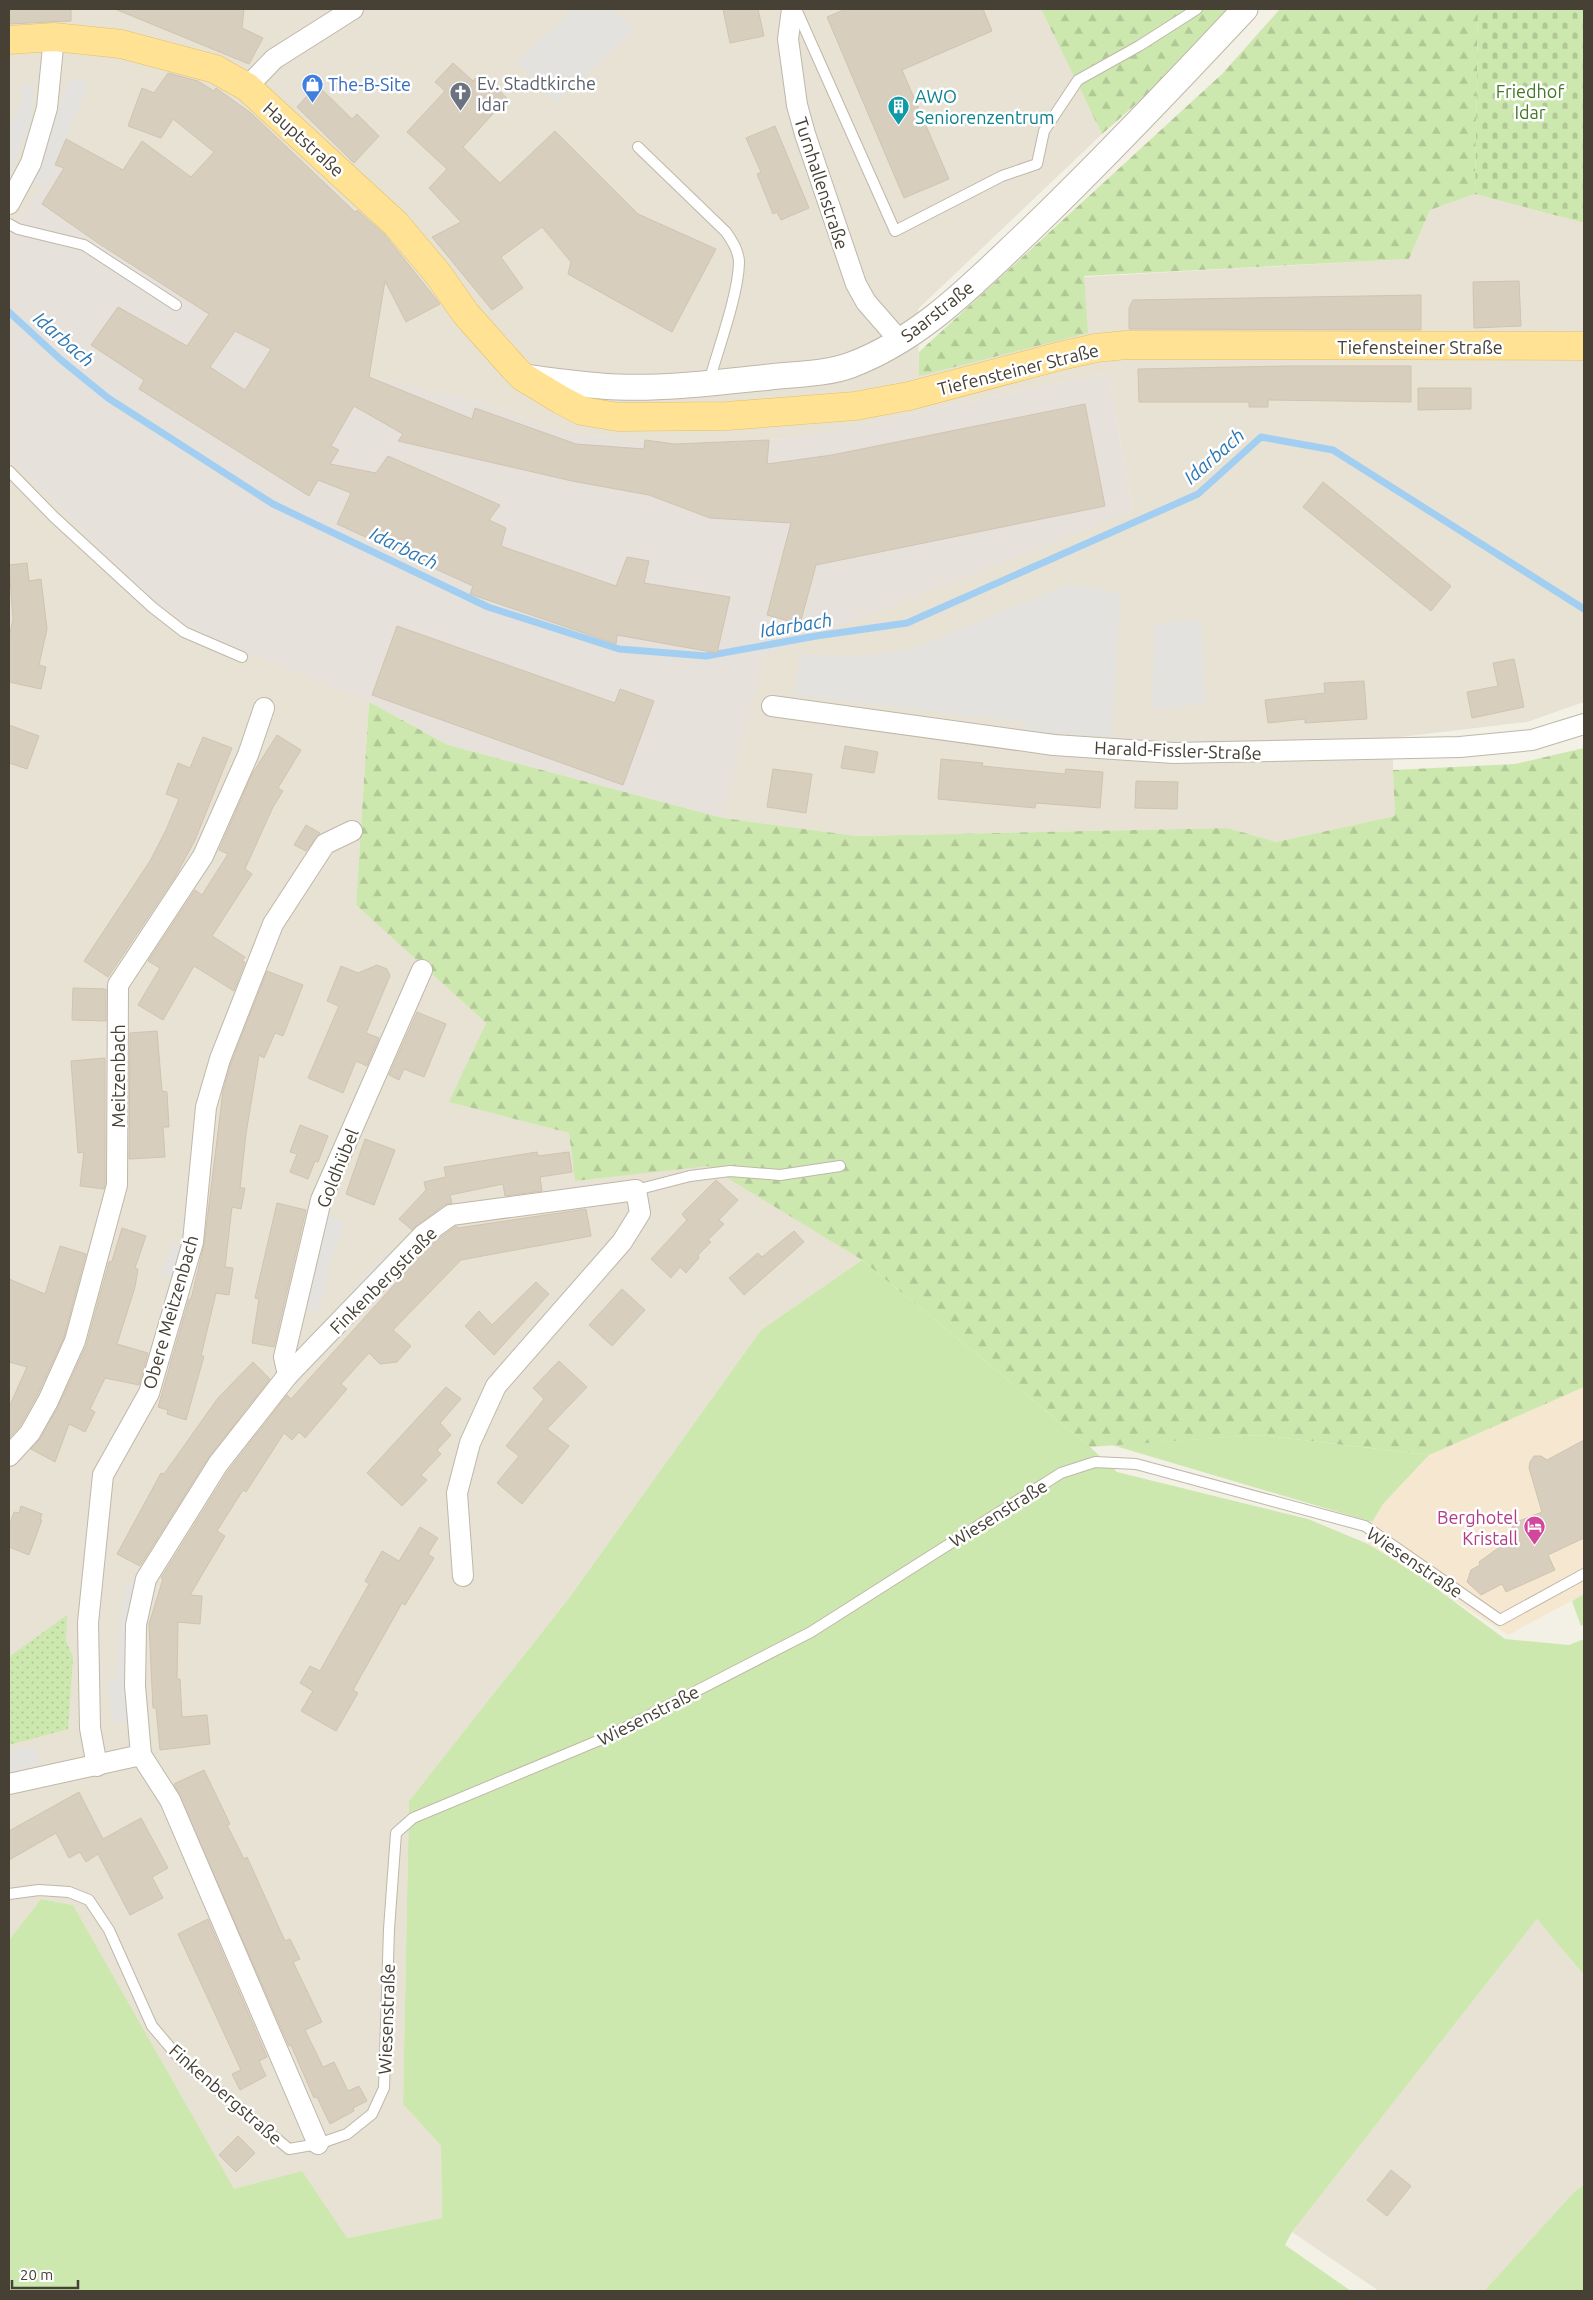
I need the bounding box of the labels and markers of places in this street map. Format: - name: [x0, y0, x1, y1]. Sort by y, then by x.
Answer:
- shop icon: The-B-Site: [300, 72, 324, 103]
- place label: Ev. Stadtkirche Idar: [477, 73, 596, 114]
- place label: The-B-Site: [328, 74, 411, 94]
- church icon: Ev. Stadtkirche Idar: [449, 81, 473, 112]
- place label: AWO Seniorenzentrum: [915, 86, 1055, 127]
- building icon: AWO Seniorenzentrum: [887, 94, 911, 125]
- place label: Berghotel Kristall: [1437, 1507, 1518, 1548]
- hotel icon: Berghotel Kristall: [1522, 1515, 1546, 1546]

